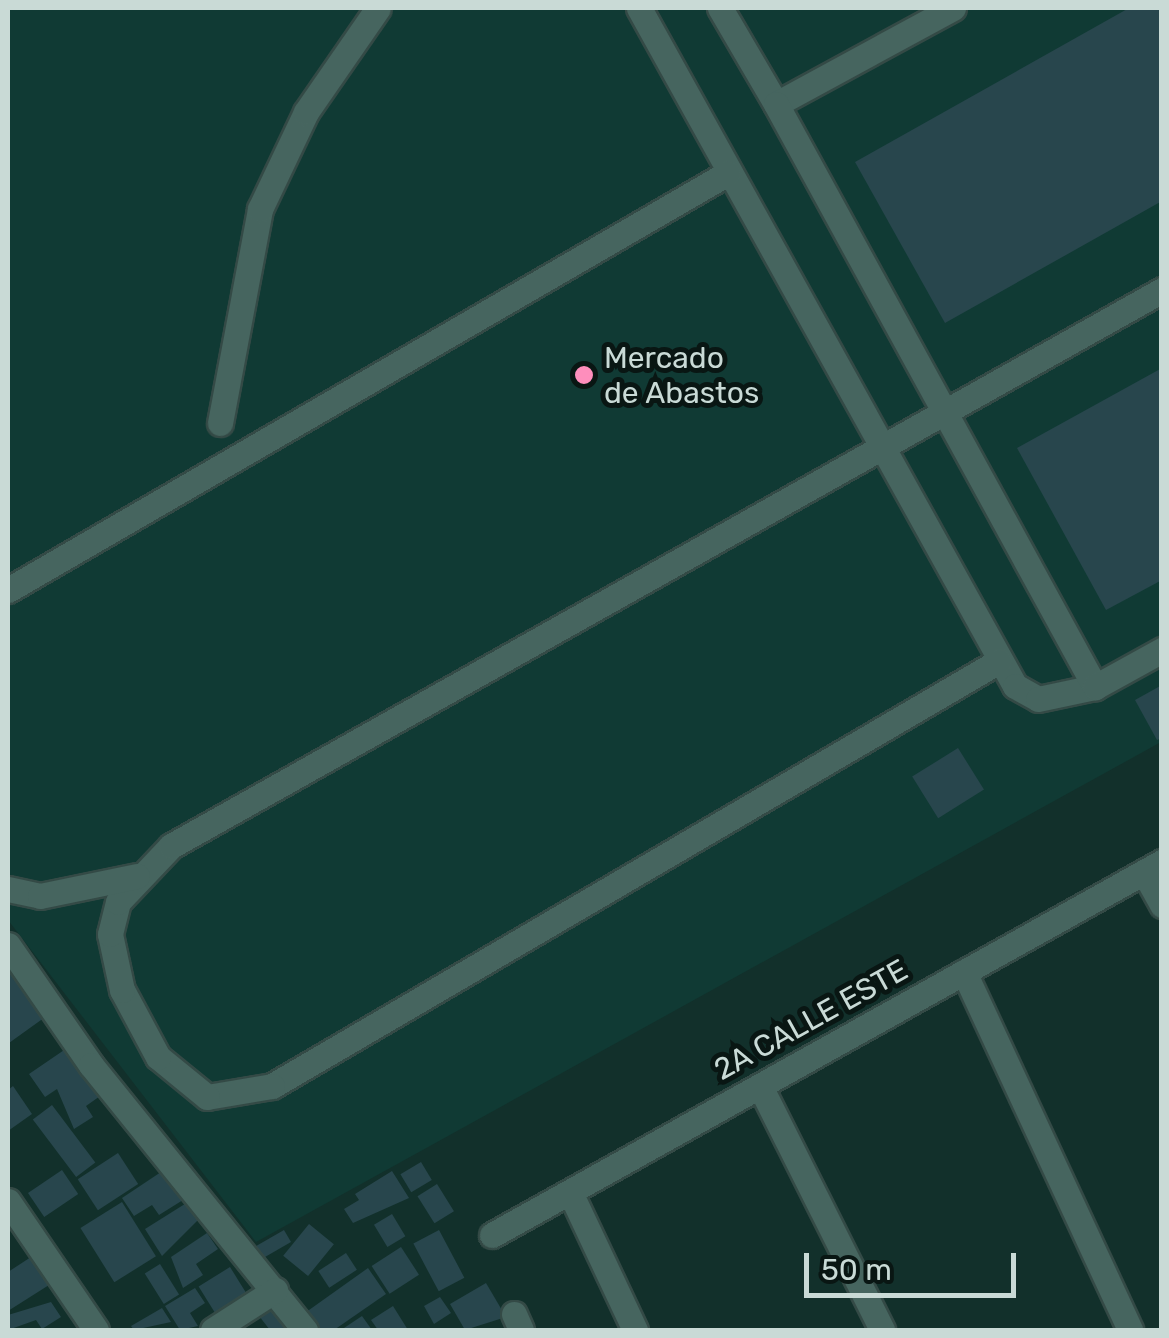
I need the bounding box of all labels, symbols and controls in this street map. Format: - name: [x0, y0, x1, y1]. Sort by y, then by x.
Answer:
- place label: Mercado de Abastos: [604, 340, 760, 410]
- marker: Mercado de Abastos: [573, 364, 595, 386]
- street label: 2A CALLE ESTE: [708, 952, 914, 1088]
- scale bar: [809, 1233, 1022, 1295]
- text: 50 m: [821, 1252, 892, 1288]

